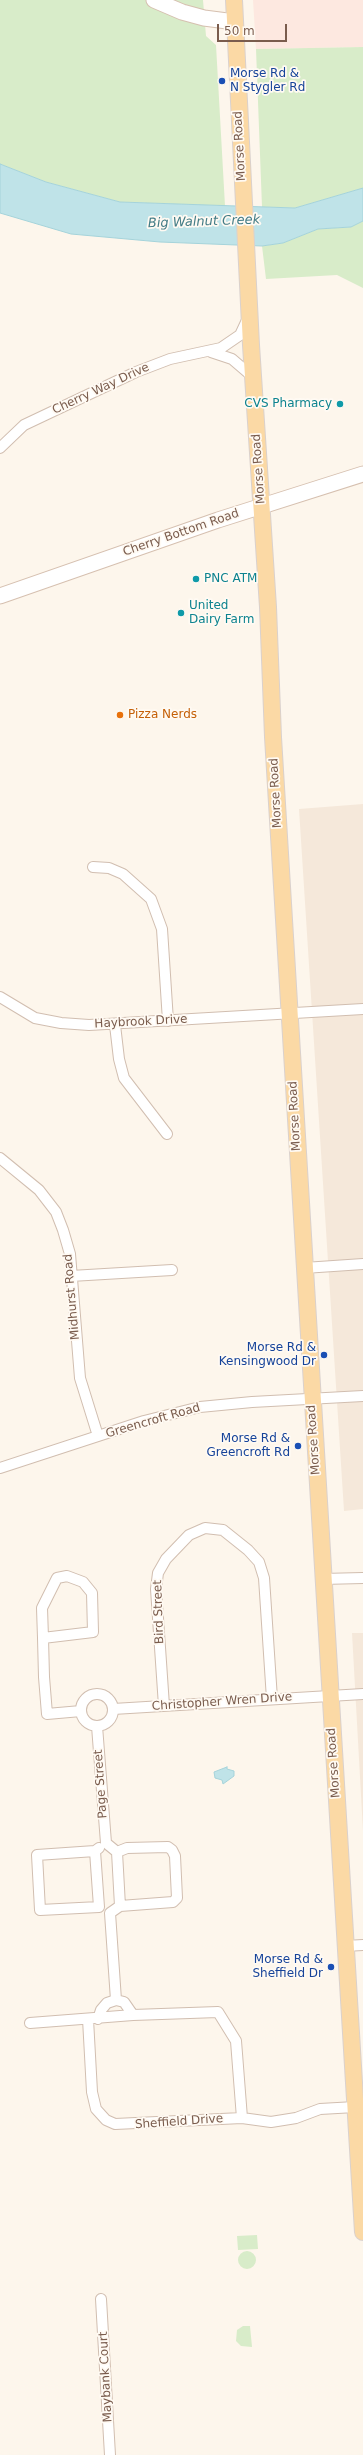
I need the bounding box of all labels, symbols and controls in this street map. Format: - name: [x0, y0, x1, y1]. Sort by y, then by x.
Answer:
- scale bar: [219, 16, 289, 42]
- text: 50 m: [224, 24, 255, 38]
- place label: Morse Rd & N Stygler Rd: [230, 67, 305, 95]
- marker: Morse Rd & N Stygler Rd: [217, 76, 227, 86]
- street label: Morse Road: [231, 111, 249, 181]
- water label: Big Walnut Creek: [148, 212, 260, 232]
- street label: Cherry Way Drive: [50, 360, 152, 418]
- place label: CVS Pharmacy: [244, 397, 332, 411]
- marker: CVS Pharmacy: [335, 399, 345, 409]
- street label: Morse Road: [249, 433, 269, 505]
- street label: Cherry Bottom Road: [121, 506, 241, 560]
- place label: PNC ATM: [204, 572, 257, 586]
- marker: PNC ATM: [191, 574, 201, 584]
- place label: United Dairy Farm: [189, 599, 254, 627]
- marker: United Dairy Farm: [176, 608, 186, 618]
- place label: Pizza Nerds: [128, 708, 197, 722]
- marker: Pizza Nerds: [115, 710, 125, 720]
- street label: Morse Road: [267, 758, 285, 828]
- street label: Haybrook Drive: [94, 1012, 188, 1032]
- street label: Morse Road: [286, 1081, 304, 1151]
- street label: Midhurst Road: [61, 1253, 83, 1341]
- place label: Morse Rd & Kensingwood Dr: [219, 1341, 316, 1369]
- marker: Morse Rd & Kensingwood Dr: [319, 1350, 329, 1360]
- street label: Greencroft Road: [104, 1401, 202, 1441]
- street label: Morse Road: [304, 1404, 324, 1476]
- place label: Morse Rd & Greencroft Rd: [207, 1432, 290, 1460]
- marker: Morse Rd & Greencroft Rd: [293, 1441, 303, 1451]
- street label: Bird Street: [151, 1580, 167, 1644]
- street label: Christopher Wren Drive: [151, 1690, 293, 1714]
- street label: Morse Road: [324, 1727, 344, 1799]
- street label: Page Street: [91, 1749, 111, 1819]
- place label: Morse Rd & Sheffield Dr: [252, 1953, 323, 1981]
- marker: Morse Rd & Sheffield Dr: [326, 1962, 336, 1972]
- street label: Sheffield Drive: [134, 2112, 224, 2132]
- street label: Maybank Court: [96, 2331, 116, 2423]

